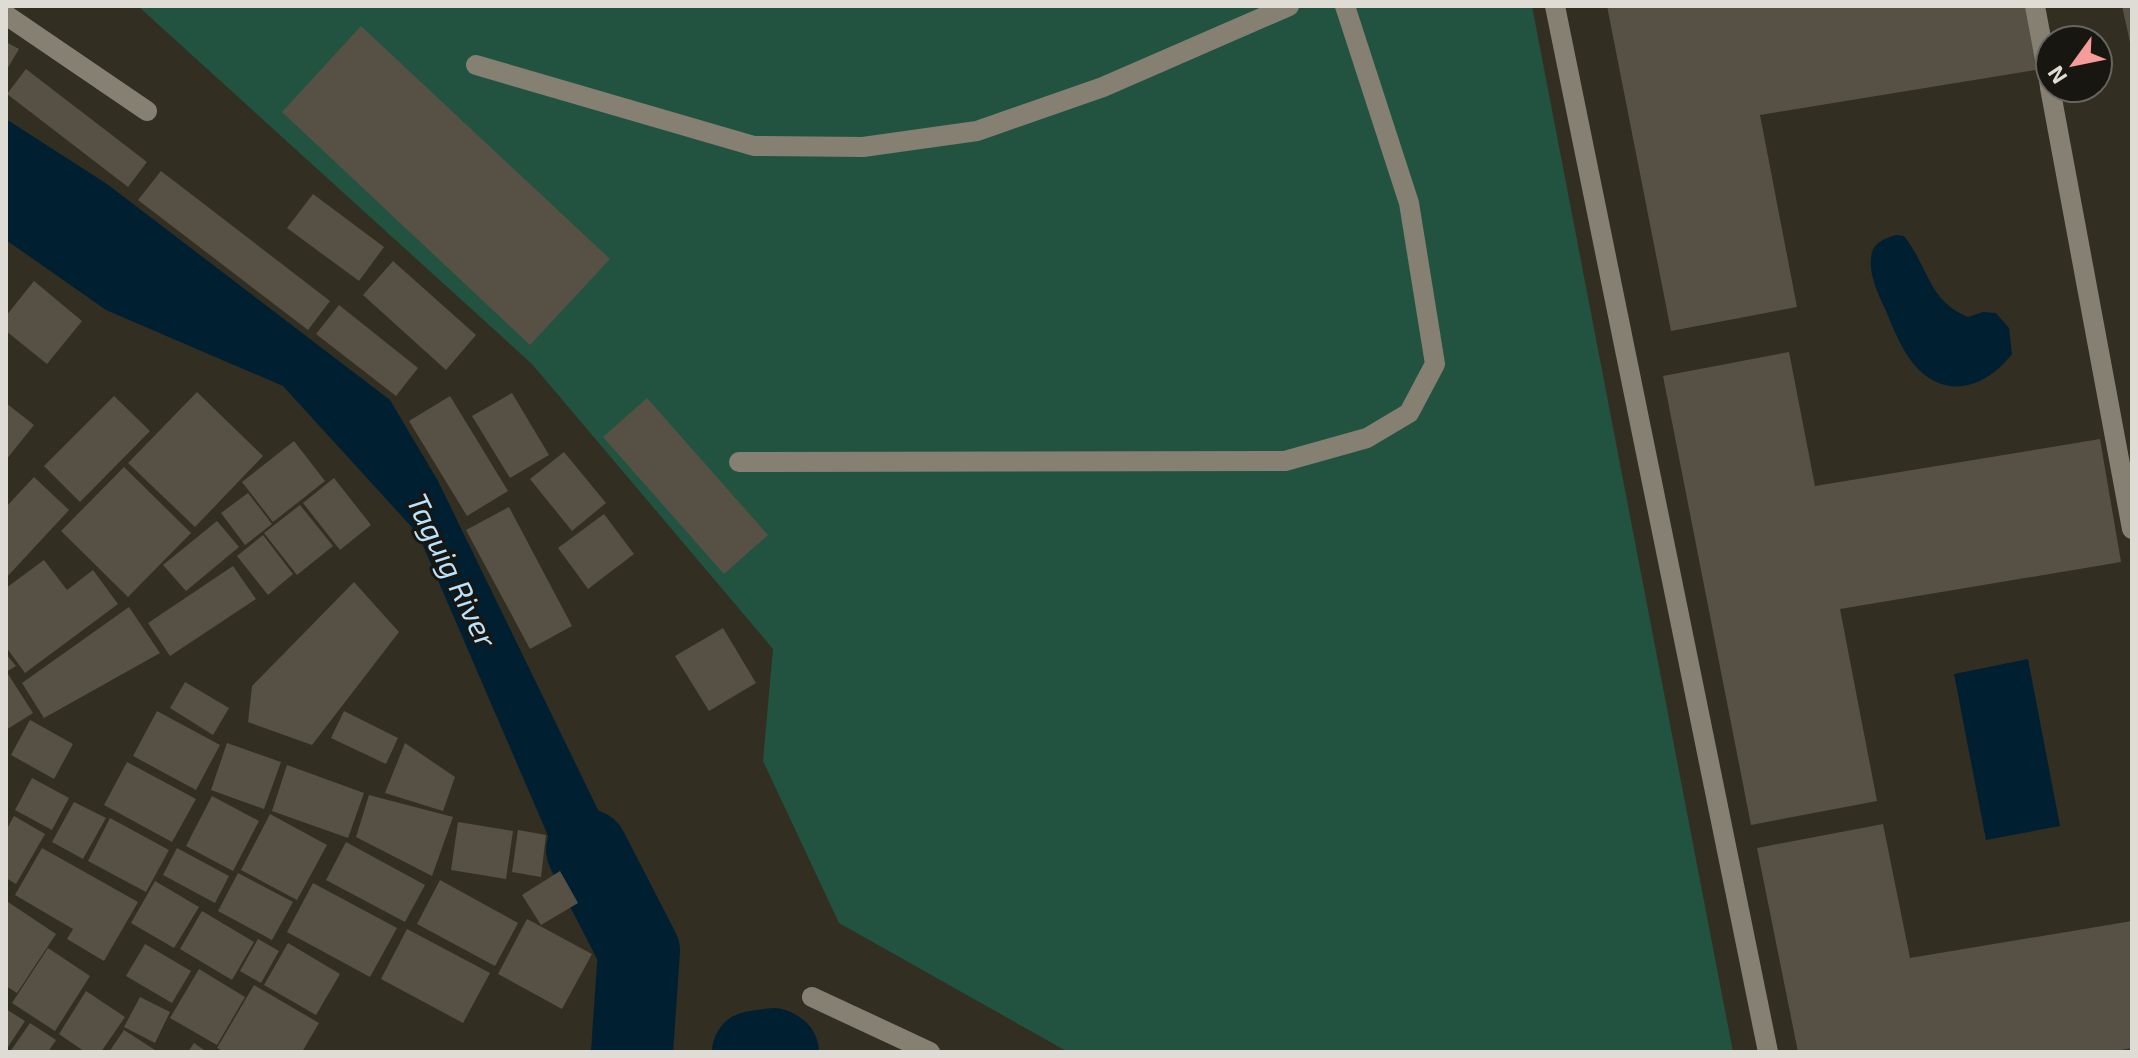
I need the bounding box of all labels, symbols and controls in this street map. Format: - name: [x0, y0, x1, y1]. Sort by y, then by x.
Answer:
- north arrow: [2034, 24, 2114, 104]
- text: N: [2041, 62, 2072, 89]
- water label: Taguig River: [400, 487, 506, 654]

